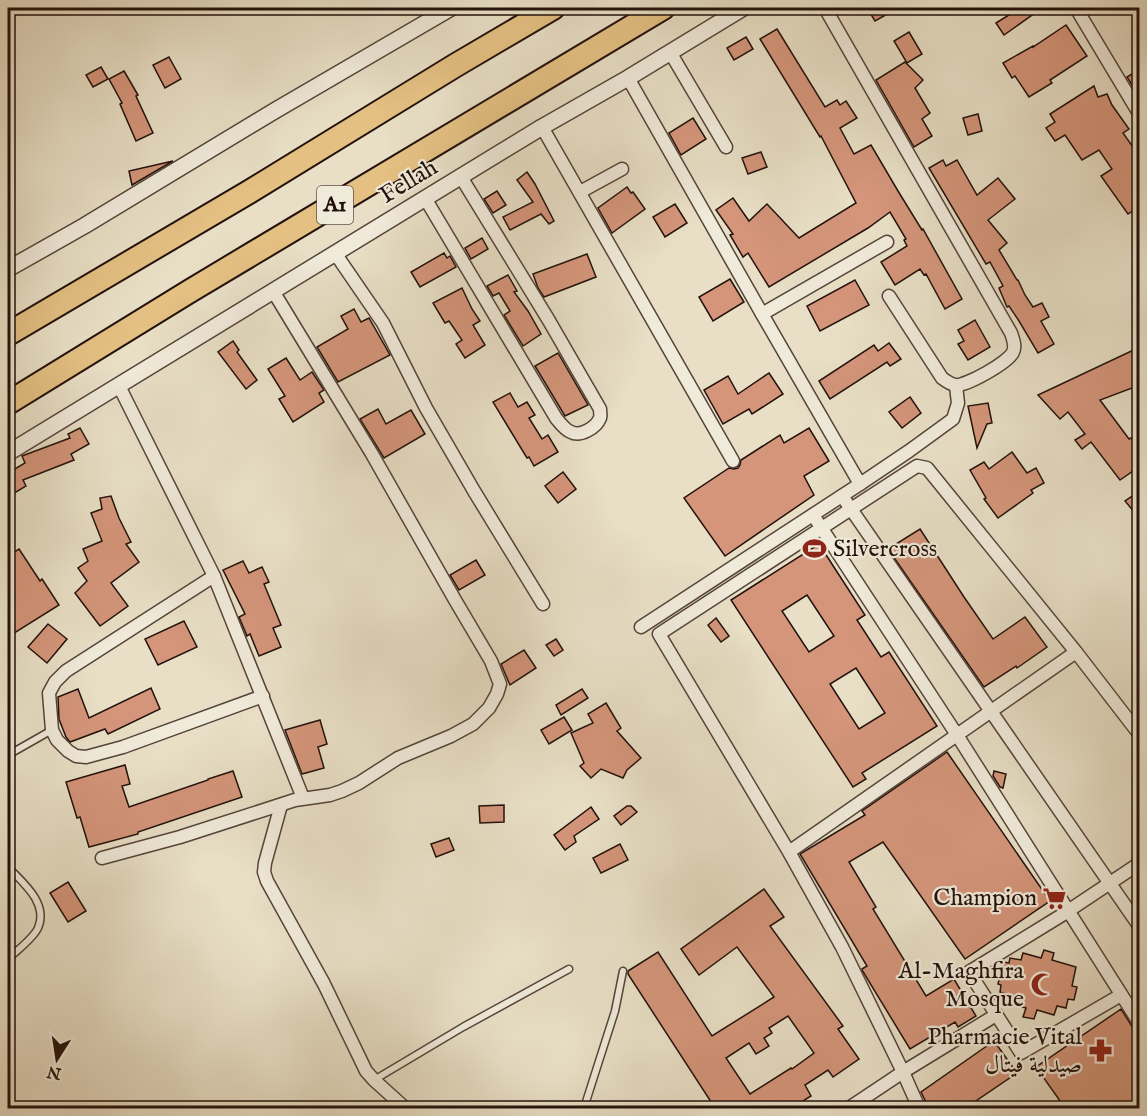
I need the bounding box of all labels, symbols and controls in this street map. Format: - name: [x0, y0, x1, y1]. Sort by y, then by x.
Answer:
- street label: Fellah: [374, 153, 444, 211]
- road number: A1: [317, 186, 353, 224]
- place label: Silvercross: [833, 534, 937, 565]
- sports icon: Silvercross: [802, 536, 828, 562]
- place label: Champion: [933, 883, 1037, 914]
- supermarket icon: Champion: [1042, 885, 1068, 911]
- place label: Al-Maghfira Mosque: [897, 956, 1025, 1015]
- mosque icon: Al-Maghfira Mosque: [1029, 972, 1055, 998]
- place label: Pharmacie Vital صيدلية فيتال: [927, 1022, 1082, 1081]
- north arrow: [27, 1029, 87, 1089]
- pharmacy icon: Pharmacie Vital صيدلية فيتال: [1087, 1038, 1113, 1064]
- text: N: [45, 1060, 64, 1083]

